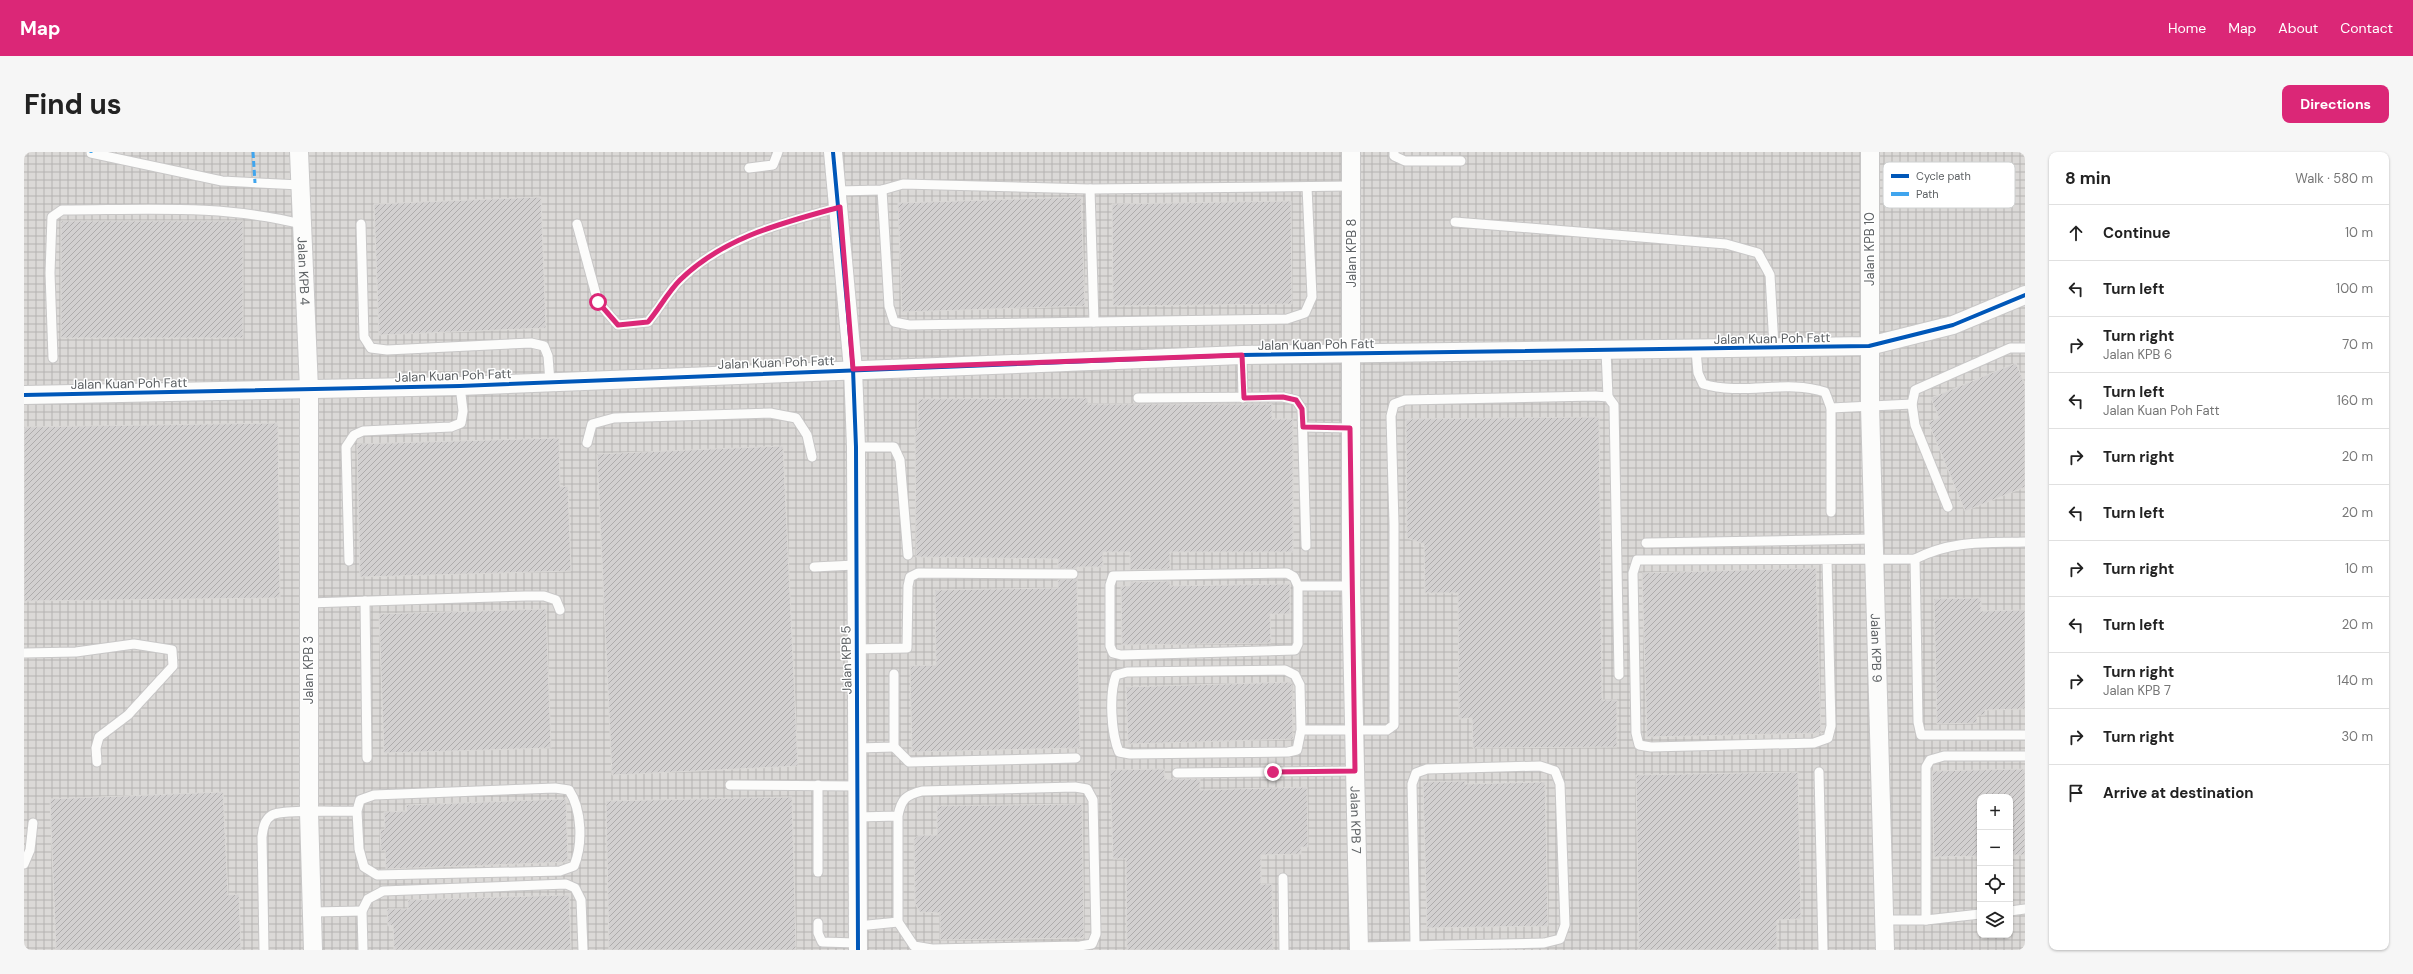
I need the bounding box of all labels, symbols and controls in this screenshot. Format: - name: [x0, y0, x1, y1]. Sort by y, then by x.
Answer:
- text: Map: [20, 16, 60, 41]
- text: Home: [2168, 19, 2206, 37]
- text: Map: [2228, 19, 2256, 37]
- text: About: [2278, 19, 2318, 37]
- text: Contact: [2340, 19, 2393, 37]
- button: Directions: [2282, 85, 2389, 123]
- text: Find us: [24, 86, 122, 123]
- legend: [1883, 162, 2015, 208]
- text: 8 min: [2065, 167, 2111, 189]
- text: Cycle path: [1916, 169, 1971, 183]
- text: Walk · 580 m: [2295, 170, 2373, 187]
- text: Path: [1916, 187, 1939, 201]
- street label: Jalan KPB 10: [1861, 212, 1878, 286]
- street label: Jalan KPB 8: [1343, 219, 1360, 287]
- icon: ahead: [2065, 222, 2087, 244]
- text: Continue: [2103, 223, 2171, 243]
- text: 10 m: [2345, 224, 2373, 241]
- street label: Jalan KPB 4: [294, 236, 313, 306]
- icon: left: [2065, 278, 2087, 300]
- text: Turn left: [2103, 279, 2164, 299]
- text: 100 m: [2336, 280, 2373, 297]
- route start: [589, 293, 607, 311]
- text: Turn right: [2103, 326, 2174, 346]
- street label: Jalan Kuan Poh Fatt: [1714, 329, 1830, 348]
- icon: right: [2065, 334, 2087, 356]
- street label: Jalan Kuan Poh Fatt: [1258, 335, 1374, 354]
- text: 70 m: [2342, 336, 2373, 353]
- text: Jalan KPB 6: [2103, 346, 2172, 363]
- street label: Jalan Kuan Poh Fatt: [717, 352, 835, 373]
- street label: Jalan Kuan Poh Fatt: [394, 365, 512, 386]
- street label: Jalan Kuan Poh Fatt: [71, 374, 187, 393]
- text: Turn left: [2103, 382, 2164, 402]
- icon: left: [2065, 390, 2087, 412]
- text: 160 m: [2337, 392, 2373, 409]
- text: Jalan Kuan Poh Fatt: [2103, 402, 2220, 419]
- icon: right: [2065, 446, 2087, 468]
- text: Turn right: [2103, 447, 2174, 467]
- text: 20 m: [2342, 448, 2373, 465]
- icon: left: [2065, 502, 2087, 524]
- text: Turn left: [2103, 503, 2164, 523]
- text: 20 m: [2342, 504, 2373, 521]
- icon: right: [2065, 558, 2087, 580]
- text: Turn right: [2103, 559, 2174, 579]
- text: 10 m: [2345, 560, 2373, 577]
- street label: Jalan KPB 9: [1867, 613, 1886, 683]
- icon: left: [2065, 614, 2087, 636]
- text: Turn left: [2103, 615, 2164, 635]
- text: 20 m: [2342, 616, 2373, 633]
- street label: Jalan KPB 5: [837, 625, 856, 695]
- street label: Jalan KPB 3: [300, 636, 317, 704]
- text: Turn right: [2103, 662, 2174, 682]
- icon: right: [2065, 670, 2087, 692]
- text: 140 m: [2337, 672, 2373, 689]
- text: Jalan KPB 7: [2103, 682, 2171, 699]
- icon: right: [2065, 726, 2087, 748]
- text: Turn right: [2103, 727, 2174, 747]
- text: 30 m: [2341, 728, 2373, 745]
- route end: [1264, 763, 1282, 781]
- icon: arrive: [2065, 782, 2087, 804]
- text: Arrive at destination: [2103, 783, 2254, 803]
- street label: Jalan KPB 7: [1346, 786, 1365, 854]
- map controls: [1977, 794, 2013, 938]
- button: +: [1977, 794, 2013, 830]
- button: −: [1977, 830, 2013, 866]
- button: locate: [1977, 866, 2013, 902]
- button: layers: [1977, 902, 2013, 938]

